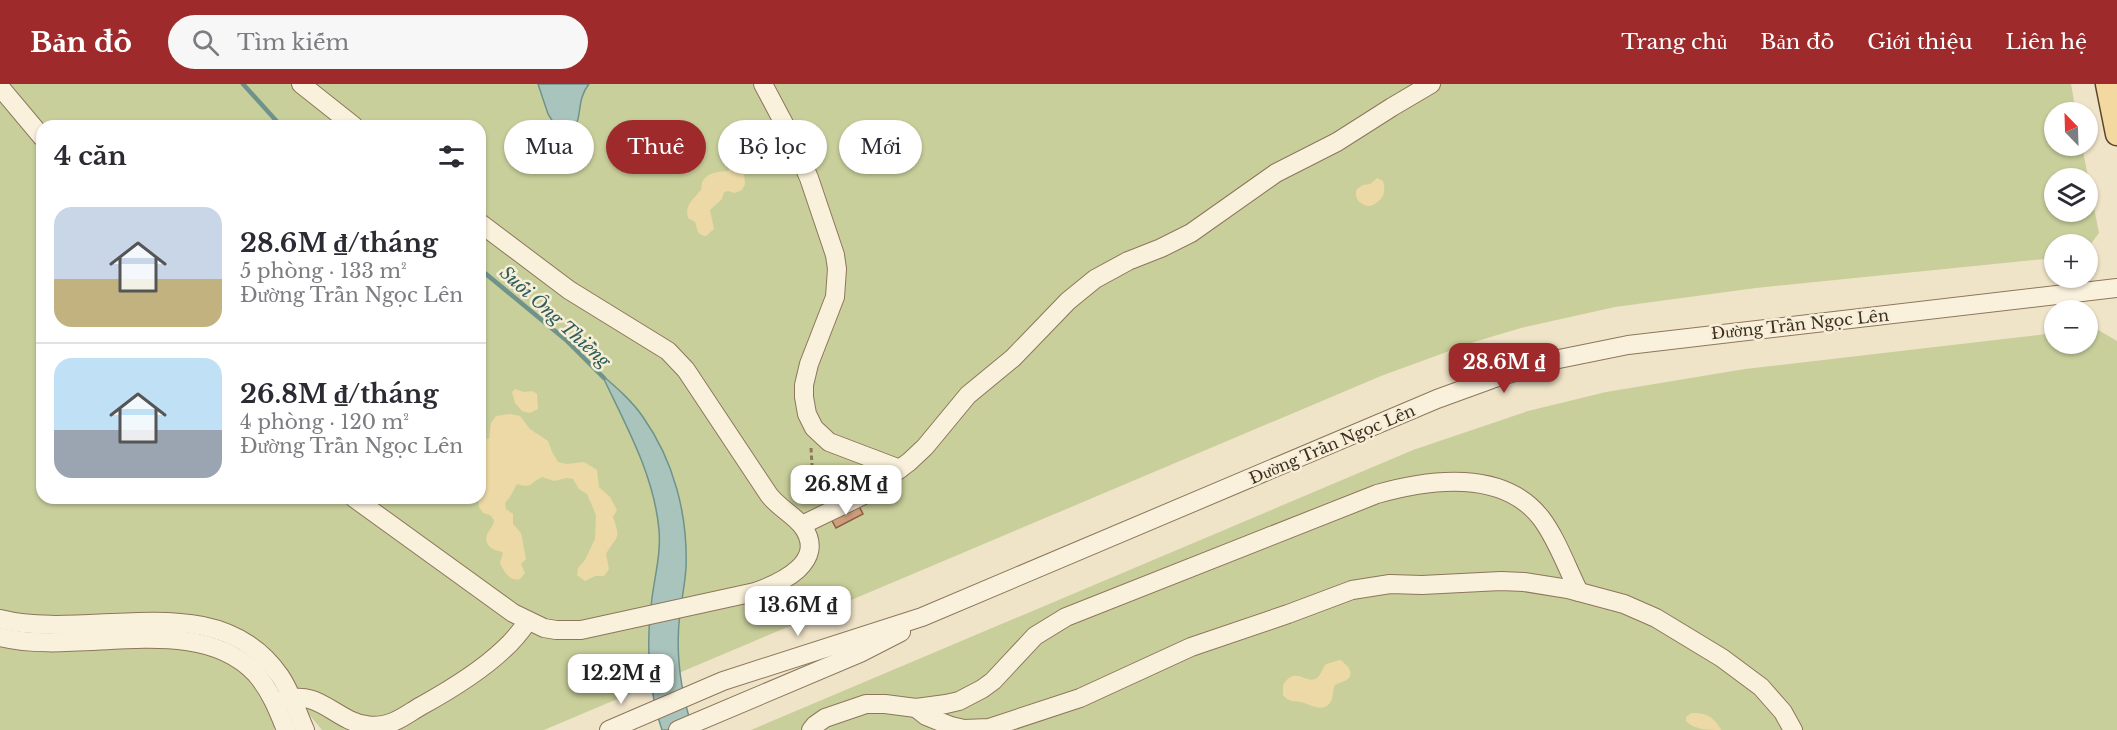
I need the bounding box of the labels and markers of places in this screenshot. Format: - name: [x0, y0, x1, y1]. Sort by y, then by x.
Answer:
- pin: 28.6M ₫: [1449, 343, 1559, 394]
- pin: 26.8M ₫: [791, 465, 901, 516]
- pin: 13.6M ₫: [743, 586, 853, 637]
- pin: 12.2M ₫: [566, 654, 676, 705]

